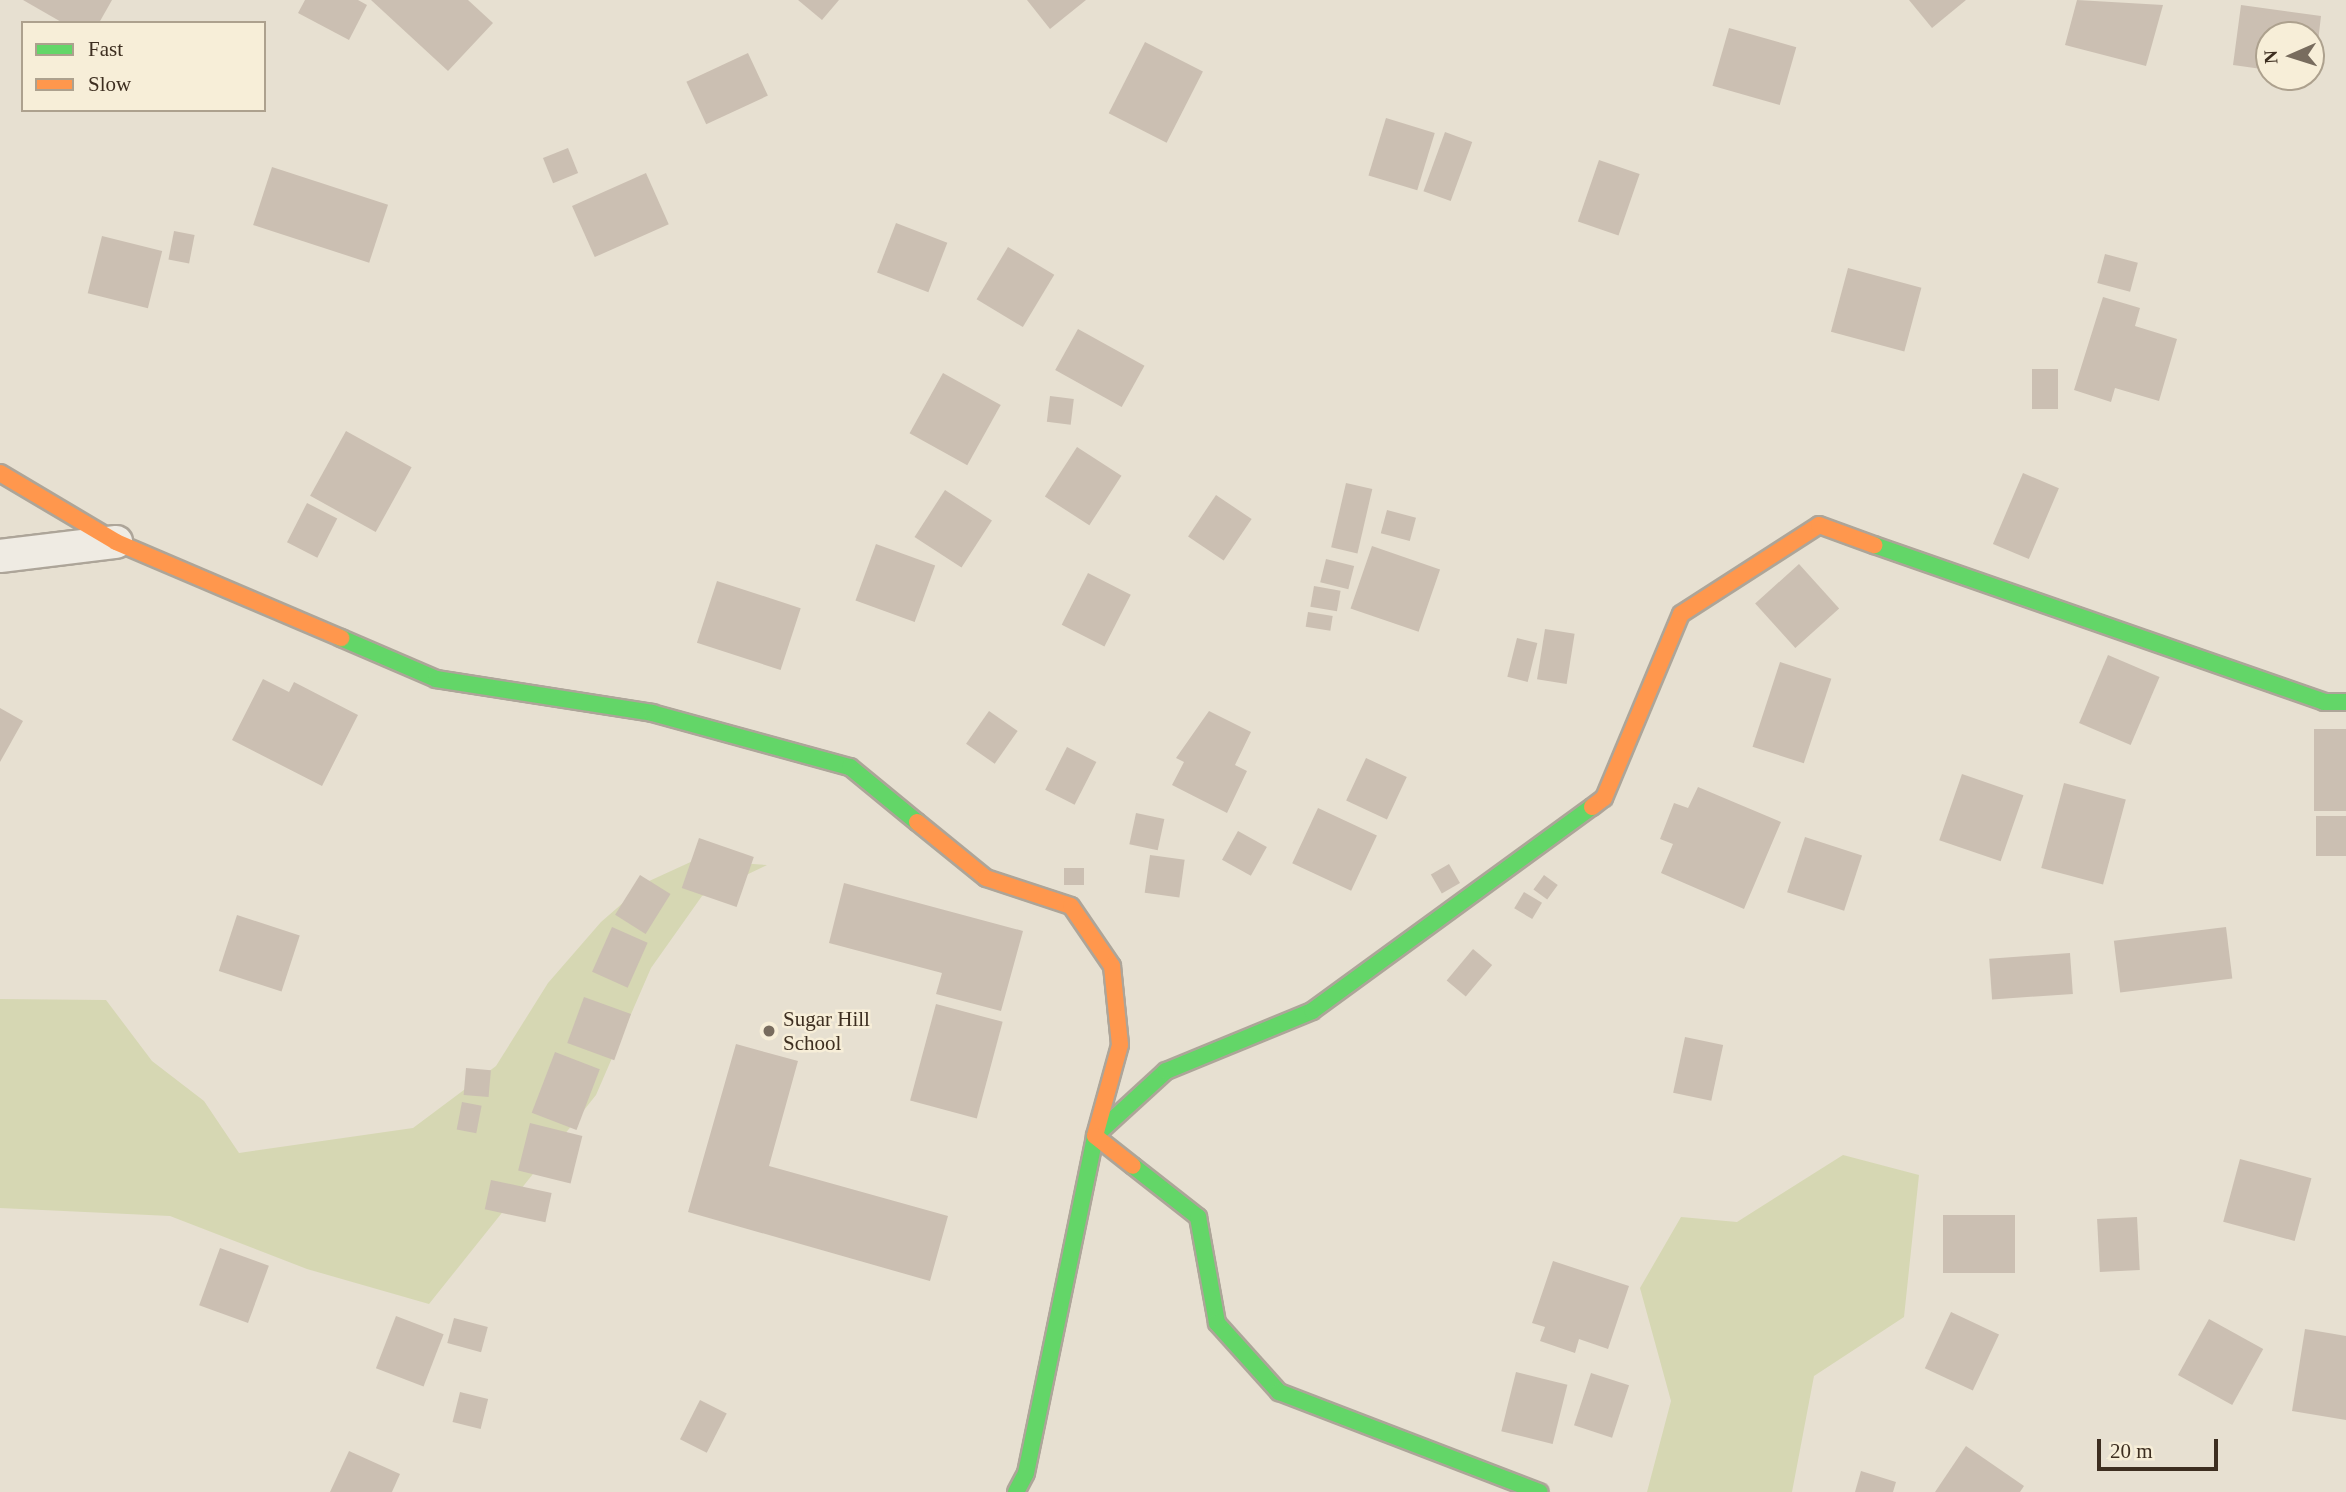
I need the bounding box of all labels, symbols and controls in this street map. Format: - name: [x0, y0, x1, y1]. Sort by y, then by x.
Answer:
- legend: [21, 21, 266, 112]
- north arrow: [2255, 21, 2325, 91]
- text: Fast: [88, 37, 123, 61]
- text: N: [2260, 50, 2281, 64]
- text: Slow: [88, 72, 131, 96]
- place label: Sugar Hill School: [783, 1006, 870, 1056]
- marker: Sugar Hill School: [761, 1023, 777, 1039]
- scale bar: [2101, 1426, 2222, 1470]
- text: 20 m: [2110, 1439, 2153, 1463]

